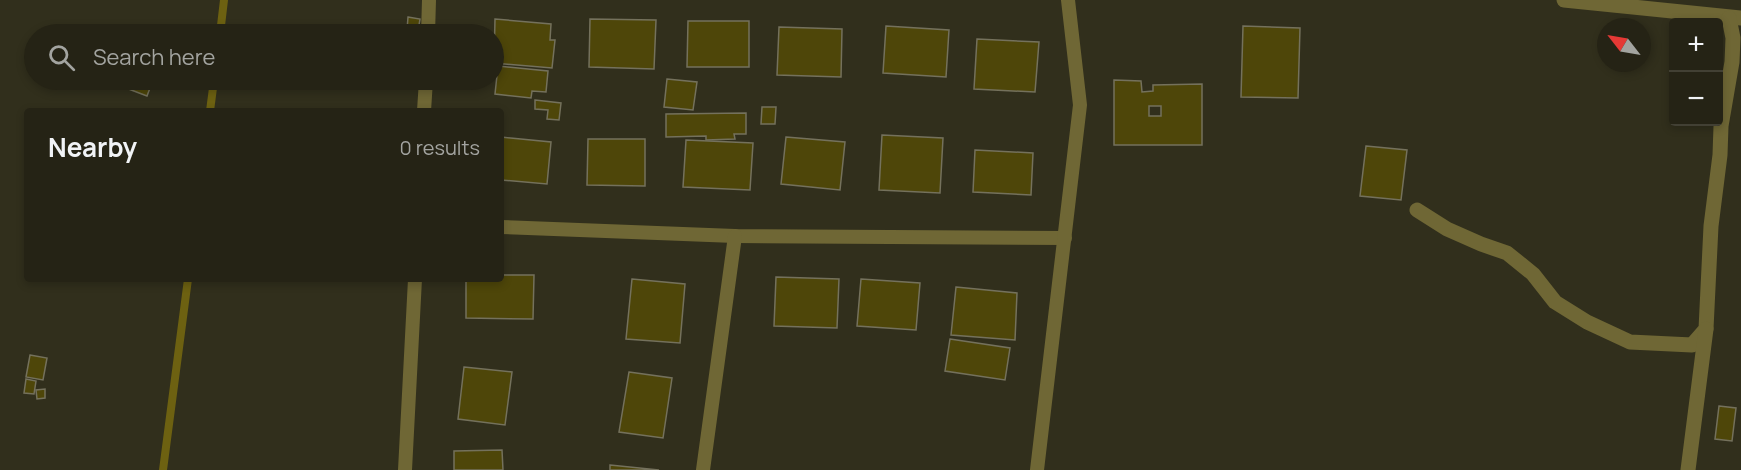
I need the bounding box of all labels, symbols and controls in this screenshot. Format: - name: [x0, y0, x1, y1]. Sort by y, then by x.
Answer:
- north arrow: [1597, 18, 1651, 72]
- map controls: [1669, 18, 1723, 126]
- button: +: [1669, 18, 1723, 72]
- search box: [24, 24, 504, 90]
- icon: search: [45, 41, 78, 74]
- text: Search here: [93, 42, 215, 72]
- button: −: [1669, 72, 1723, 126]
- text: Nearby: [48, 129, 137, 165]
- text: 0 results: [400, 134, 480, 161]

